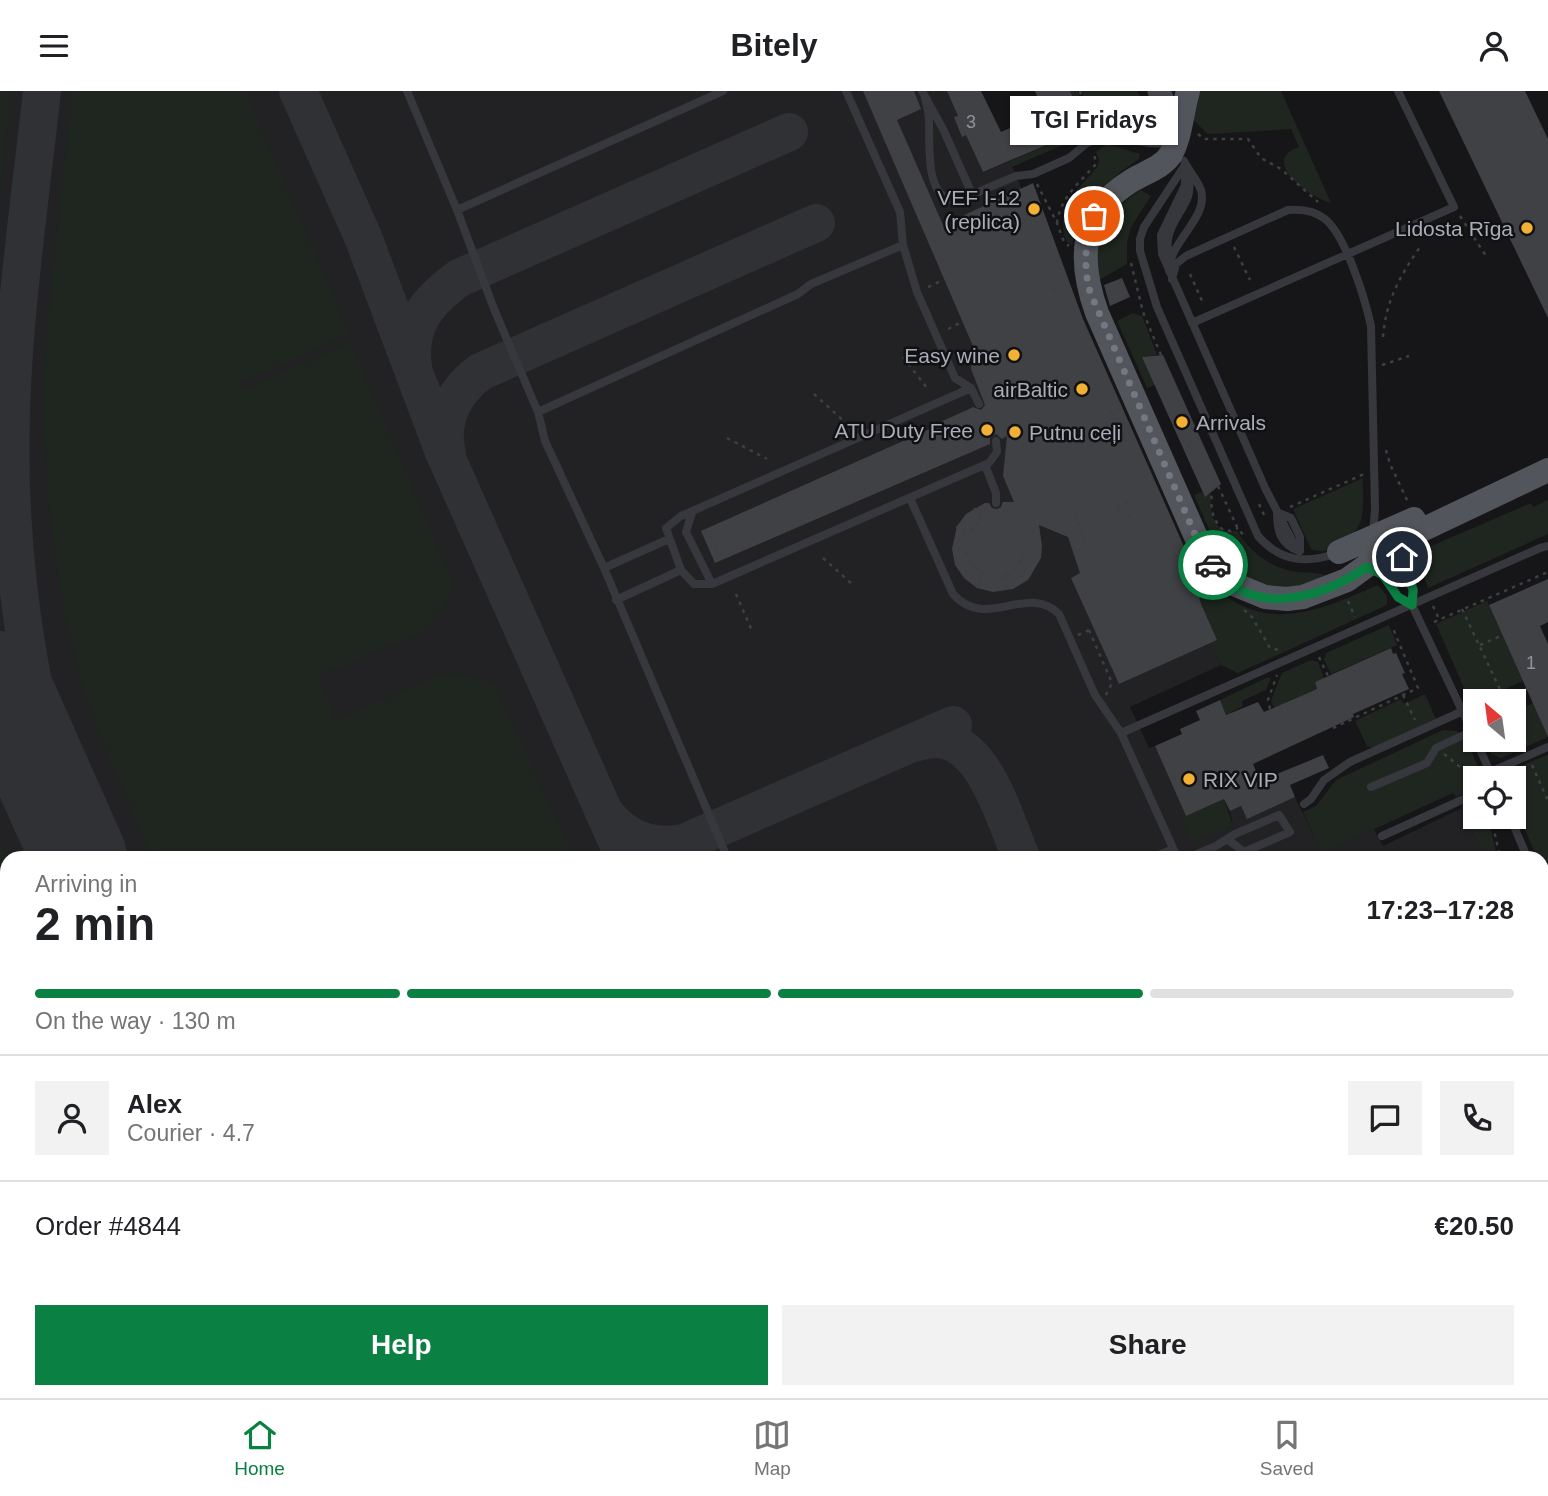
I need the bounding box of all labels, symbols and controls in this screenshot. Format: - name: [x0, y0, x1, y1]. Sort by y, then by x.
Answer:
- icon: menu: [35, 27, 73, 65]
- text: Bitely: [730, 27, 818, 63]
- icon: person: [1475, 27, 1513, 65]
- callout: TGI Fridays: [1010, 97, 1178, 146]
- text: TGI Fridays: [1031, 107, 1157, 133]
- house number: 3: [966, 112, 976, 132]
- place label: VEF I-12 (replica): [937, 186, 1020, 233]
- pin: [1064, 186, 1124, 246]
- icon: bag: [1075, 197, 1113, 235]
- marker: VEF I-12 (replica): [1026, 201, 1042, 217]
- place label: Lidosta Rīga: [1395, 217, 1513, 240]
- marker: Lidosta Rīga: [1519, 220, 1535, 236]
- place label: Easy wine: [904, 344, 1000, 367]
- marker: Easy wine: [1006, 347, 1022, 363]
- place label: airBaltic: [993, 378, 1068, 401]
- marker: airBaltic: [1074, 381, 1090, 397]
- place label: Arrivals: [1196, 411, 1266, 434]
- marker: Arrivals: [1174, 414, 1190, 430]
- place label: ATU Duty Free: [835, 419, 973, 442]
- place label: Putnu ceļi: [1029, 421, 1121, 444]
- marker: ATU Duty Free: [979, 422, 995, 438]
- marker: Putnu ceļi: [1007, 424, 1023, 440]
- pin: [1372, 527, 1432, 587]
- courier: [1178, 530, 1248, 600]
- icon: home: [1383, 538, 1421, 576]
- icon: car: [1194, 546, 1232, 584]
- house number: 1: [1526, 653, 1536, 673]
- north arrow: [1463, 689, 1526, 753]
- map controls: [1463, 689, 1526, 829]
- button: locate: [1463, 766, 1526, 829]
- place label: RIX VIP: [1203, 768, 1278, 791]
- marker: RIX VIP: [1181, 771, 1197, 787]
- text: Arriving in: [35, 871, 137, 897]
- text: 17:23–17:28: [1367, 895, 1514, 925]
- text: 2 min: [35, 898, 155, 950]
- text: On the way · 130 m: [35, 1008, 236, 1034]
- button: person: [35, 1081, 109, 1155]
- button: chat: [1348, 1081, 1422, 1155]
- button: phone: [1440, 1081, 1514, 1155]
- text: Alex: [127, 1089, 182, 1119]
- text: Courier · 4.7: [127, 1120, 255, 1146]
- text: Order #4844: [35, 1211, 181, 1241]
- text: €20.50: [1434, 1211, 1514, 1241]
- button: Help: [35, 1305, 768, 1385]
- button: Share: [782, 1305, 1514, 1385]
- tab: Home: [234, 1416, 285, 1480]
- tab: Map: [753, 1416, 791, 1480]
- tab: Saved: [1260, 1416, 1314, 1480]

